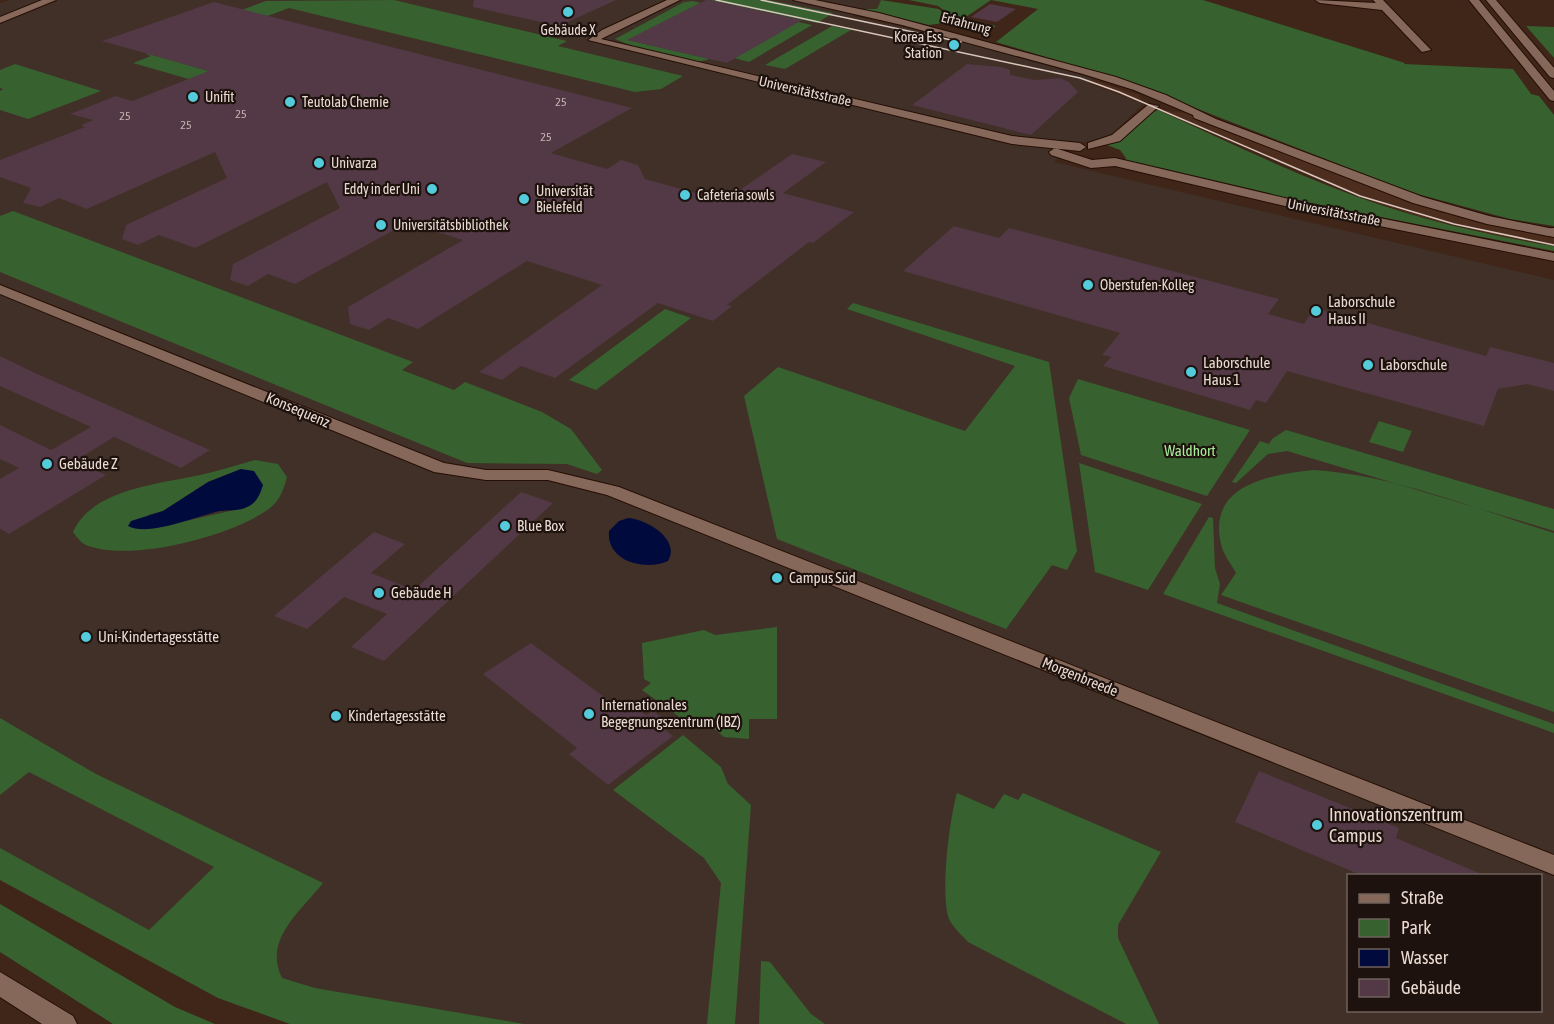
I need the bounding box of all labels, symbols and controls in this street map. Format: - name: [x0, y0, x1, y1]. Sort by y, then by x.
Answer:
- marker: Gebäude X: [561, 5, 575, 19]
- street label: Erfahrung: [939, 9, 993, 37]
- place label: Gebäude X: [541, 22, 596, 38]
- place label: Korea Ess Station: [894, 29, 942, 61]
- marker: Korea Ess Station: [947, 38, 961, 52]
- street label: Universitätsstraße: [757, 73, 853, 109]
- place label: Unifit: [205, 89, 234, 105]
- marker: Unifit: [186, 90, 200, 104]
- place label: Teutolab Chemie: [302, 94, 389, 110]
- marker: Teutolab Chemie: [283, 95, 297, 109]
- house number: 25: [555, 95, 567, 109]
- house number: 25: [235, 107, 247, 121]
- house number: 25: [119, 109, 131, 123]
- house number: 25: [180, 118, 192, 132]
- house number: 25: [540, 130, 552, 144]
- place label: Univarza: [331, 155, 377, 171]
- marker: Univarza: [312, 156, 326, 170]
- place label: Eddy in der Uni: [344, 181, 420, 197]
- marker: Eddy in der Uni: [425, 182, 439, 196]
- place label: Universität Bielefeld: [536, 183, 593, 215]
- place label: Cafeteria sowls: [697, 187, 775, 203]
- marker: Cafeteria sowls: [678, 188, 692, 202]
- marker: Universität Bielefeld: [517, 192, 531, 206]
- street label: Universitätsstraße: [1286, 195, 1382, 229]
- place label: Universitätsbibliothek: [393, 217, 508, 233]
- marker: Universitätsbibliothek: [374, 218, 388, 232]
- place label: Oberstufen-Kolleg: [1100, 277, 1194, 293]
- marker: Oberstufen-Kolleg: [1081, 278, 1095, 292]
- place label: Laborschule Haus II: [1328, 293, 1396, 327]
- marker: Laborschule Haus II: [1309, 304, 1323, 318]
- place label: Laborschule Haus 1: [1203, 354, 1271, 388]
- place label: Laborschule: [1380, 356, 1448, 373]
- marker: Laborschule: [1361, 358, 1375, 372]
- marker: Laborschule Haus 1: [1184, 365, 1198, 379]
- street label: Konsequenz: [264, 389, 333, 431]
- park label: Waldhort: [1164, 442, 1216, 459]
- place label: Gebäude Z: [59, 455, 118, 472]
- marker: Gebäude Z: [40, 457, 54, 471]
- place label: Blue Box: [517, 517, 564, 534]
- marker: Blue Box: [498, 519, 512, 533]
- place label: Campus Süd: [789, 569, 856, 586]
- marker: Campus Süd: [770, 571, 784, 585]
- place label: Gebäude H: [391, 584, 452, 601]
- marker: Gebäude H: [372, 586, 386, 600]
- place label: Uni-Kindertagesstätte: [98, 628, 219, 645]
- marker: Uni-Kindertagesstätte: [79, 630, 93, 644]
- street label: Morgenbreede: [1040, 654, 1121, 700]
- place label: Internationales Begegnungszentrum (IBZ): [601, 696, 741, 730]
- place label: Kindertagesstätte: [348, 707, 446, 724]
- marker: Internationales Begegnungszentrum (IBZ): [582, 707, 596, 721]
- marker: Kindertagesstätte: [329, 709, 343, 723]
- place label: Innovationszentrum Campus: [1329, 804, 1463, 846]
- marker: Innovationszentrum Campus: [1310, 818, 1324, 832]
- legend: [1347, 874, 1542, 1012]
- text: Straße: [1401, 887, 1444, 908]
- text: Park: [1401, 917, 1431, 938]
- text: Wasser: [1401, 947, 1449, 968]
- text: Gebäude: [1401, 977, 1461, 998]

